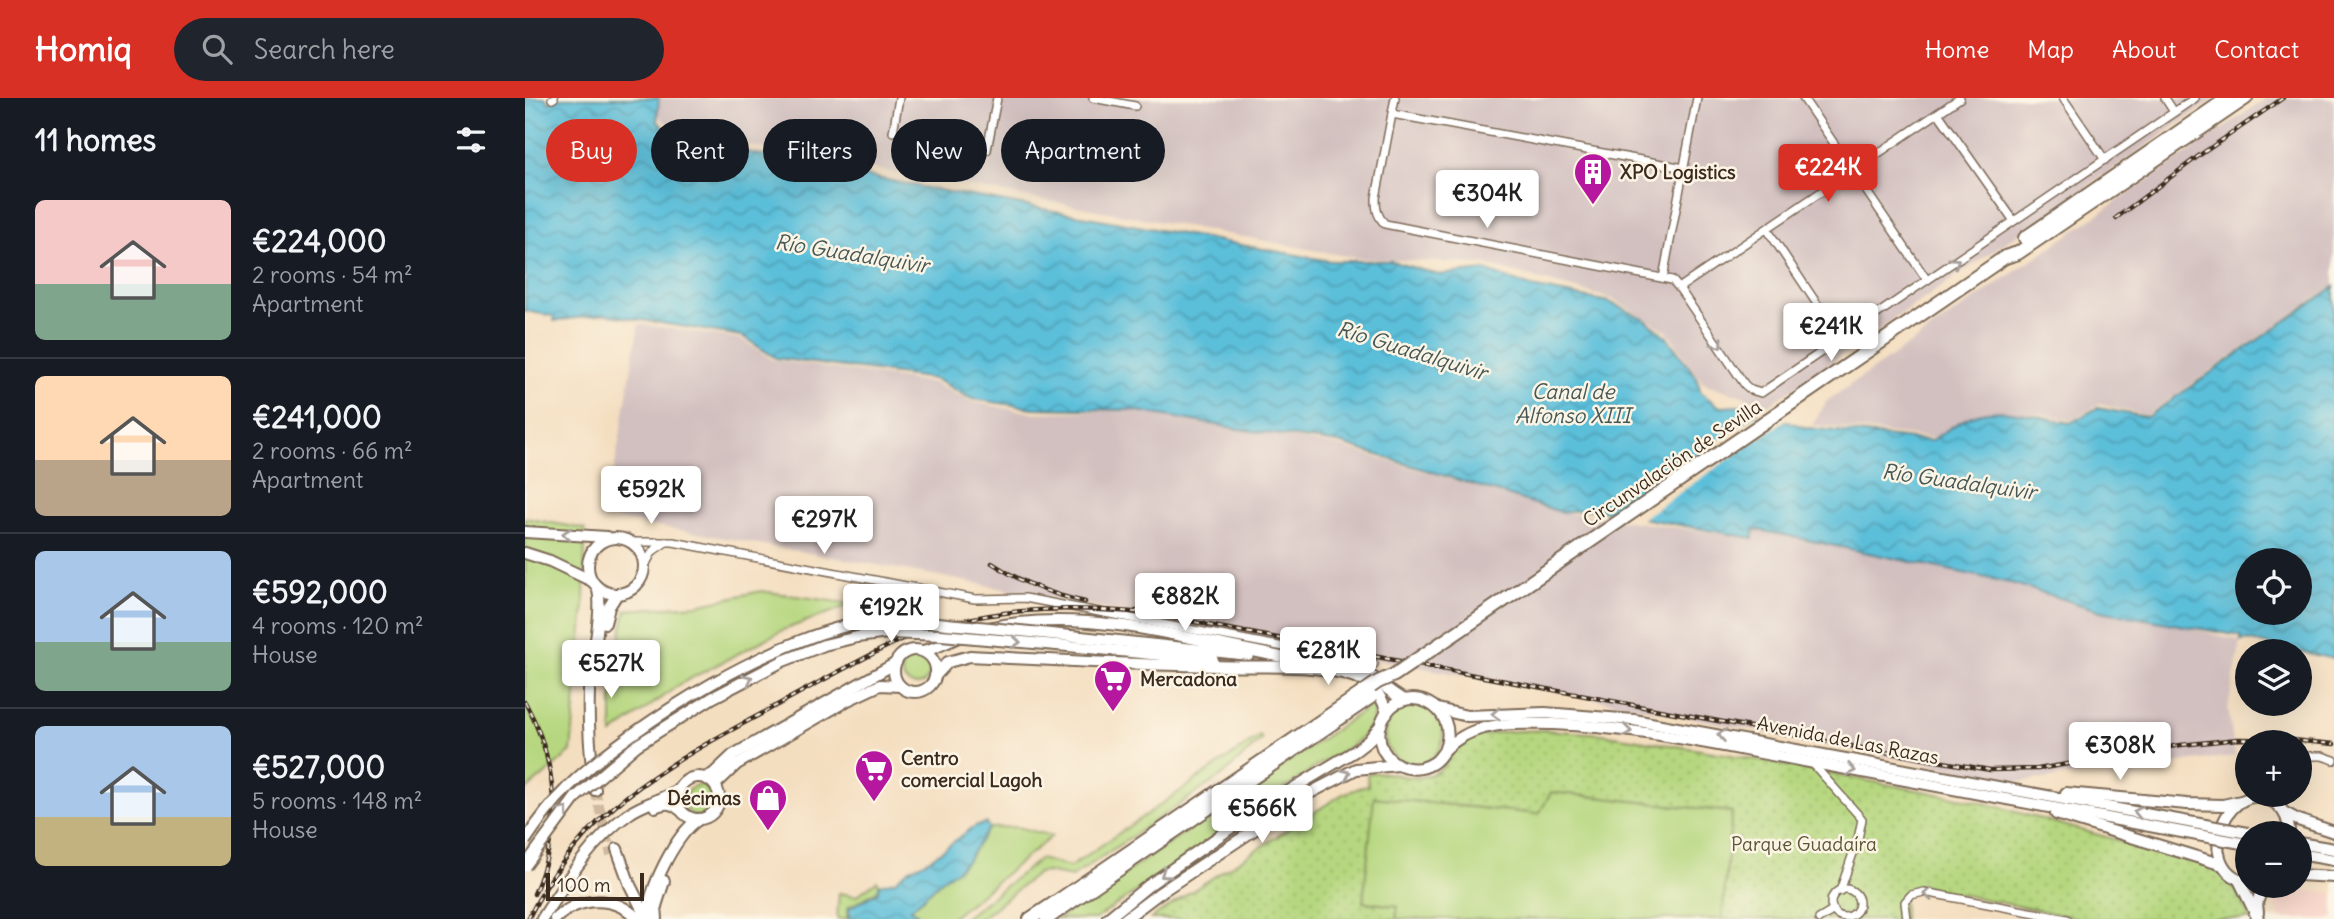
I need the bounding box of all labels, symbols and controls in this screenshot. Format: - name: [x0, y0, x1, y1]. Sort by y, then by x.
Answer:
- search box: [174, 18, 664, 81]
- text: Homiq: [35, 28, 132, 70]
- icon: search: [198, 30, 236, 68]
- text: Search here: [254, 33, 395, 66]
- text: Home: [1925, 34, 1989, 64]
- text: Map: [2027, 34, 2074, 64]
- text: About: [2112, 34, 2176, 64]
- text: Contact: [2214, 34, 2299, 64]
- chip: Buy: [546, 119, 637, 182]
- chip: Rent: [651, 119, 749, 182]
- chip: Filters: [763, 119, 877, 182]
- chip: New: [891, 119, 987, 182]
- chip: Apartment: [1001, 119, 1165, 182]
- text: 11 homes: [35, 121, 156, 159]
- icon: filters: [452, 121, 490, 159]
- pin: €224K: [1779, 144, 1877, 204]
- building icon: XPO Logistics: [1572, 151, 1614, 206]
- text: €224K: [1794, 152, 1862, 181]
- place label: XPO Logistics: [1620, 160, 1736, 184]
- pin: €304K: [1438, 170, 1536, 230]
- text: €304K: [1452, 178, 1522, 207]
- text: €224,000: [252, 222, 387, 260]
- icon: home: [91, 228, 175, 312]
- water label: Río Guadalquivir: [773, 228, 933, 279]
- one-way arrow: [1947, 258, 1960, 270]
- text: 2 rooms · 54 m²: [252, 260, 413, 289]
- text: Apartment: [252, 289, 364, 318]
- pin: €241K: [1782, 303, 1880, 363]
- text: €241K: [1799, 311, 1863, 340]
- water label: Río Guadalquivir: [1334, 315, 1493, 387]
- one-way arrow: [1710, 336, 1722, 349]
- water label: Canal de Alfonso XIII: [1515, 378, 1635, 429]
- street label: Circunvalación de Sevilla: [1578, 394, 1766, 532]
- text: €241,000: [252, 398, 382, 436]
- icon: home: [91, 404, 175, 488]
- text: 2 rooms · 66 m²: [252, 436, 413, 465]
- water label: Río Guadalquivir: [1880, 457, 2040, 506]
- text: Apartment: [252, 465, 364, 494]
- pin: €592K: [602, 466, 700, 526]
- text: €592K: [617, 474, 685, 503]
- pin: €297K: [775, 496, 873, 556]
- text: €297K: [791, 504, 857, 533]
- one-way arrow: [561, 527, 572, 542]
- map controls: [2235, 548, 2312, 898]
- button: locate: [2235, 548, 2312, 625]
- text: €592,000: [252, 573, 388, 611]
- pin: €882K: [1136, 574, 1234, 633]
- icon: home: [91, 579, 175, 663]
- text: €882K: [1151, 581, 1219, 610]
- pin: €192K: [842, 584, 940, 644]
- text: €192K: [859, 592, 923, 621]
- text: 4 rooms · 120 m²: [252, 611, 424, 640]
- pin: €281K: [1279, 628, 1377, 687]
- one-way arrow: [1011, 634, 1022, 649]
- text: €281K: [1296, 635, 1360, 664]
- button: layers: [2235, 639, 2312, 716]
- text: House: [252, 640, 318, 669]
- pin: €527K: [562, 640, 660, 700]
- text: €527K: [578, 648, 644, 677]
- supermarket icon: Mercadona: [1092, 658, 1134, 713]
- place label: Mercadona: [1140, 667, 1237, 691]
- one-way arrow: [741, 674, 753, 688]
- one-way arrow: [1490, 706, 1500, 722]
- street label: Avenida de Las Razas: [1755, 711, 1941, 769]
- pin: €308K: [2071, 722, 2169, 782]
- one-way arrow: [1621, 724, 1633, 739]
- one-way arrow: [1716, 728, 1727, 743]
- text: €308K: [2085, 730, 2155, 759]
- button: +: [2235, 730, 2312, 807]
- place label: Centro comercial Lagoh: [901, 746, 1042, 792]
- text: €527,000: [252, 748, 385, 786]
- supermarket icon: Centro comercial Lagoh: [853, 748, 895, 803]
- icon: home: [91, 754, 175, 838]
- one-way arrow: [1845, 762, 1857, 777]
- one-way arrow: [1338, 768, 1351, 782]
- shop icon: Décimas: [747, 777, 789, 832]
- text: 5 rooms · 148 m²: [252, 786, 422, 815]
- place label: Décimas: [667, 786, 741, 810]
- pin: €566K: [1213, 786, 1311, 845]
- text: €566K: [1228, 793, 1296, 822]
- one-way arrow: [556, 806, 569, 818]
- one-way arrow: [2132, 806, 2144, 821]
- text: House: [252, 815, 318, 844]
- button: −: [2235, 821, 2312, 898]
- park label: Parque Guadaíra: [1731, 832, 1877, 856]
- one-way arrow: [1160, 866, 1172, 879]
- scale bar: [546, 870, 644, 902]
- text: 100 m: [557, 873, 611, 897]
- one-way arrow: [1922, 887, 1933, 902]

